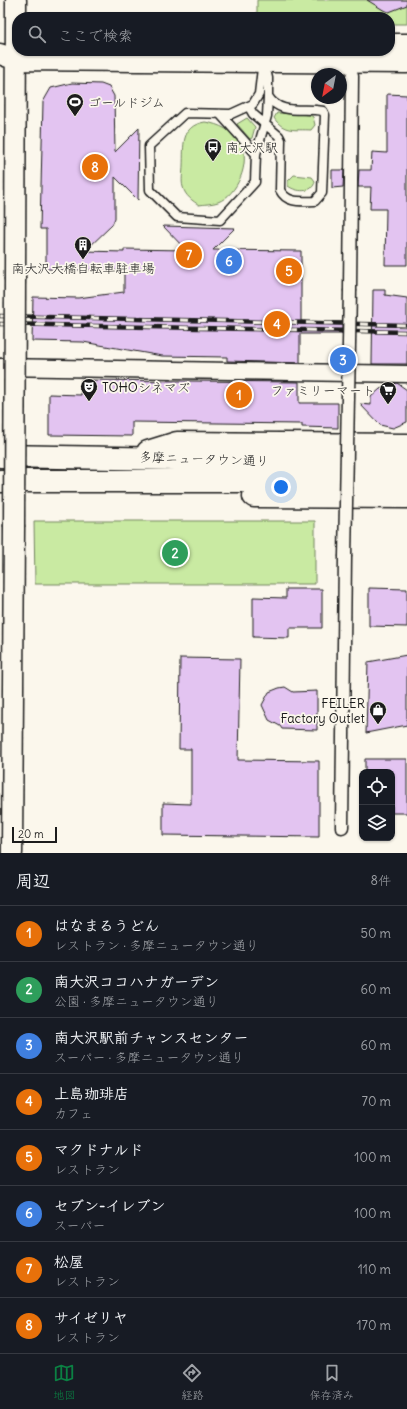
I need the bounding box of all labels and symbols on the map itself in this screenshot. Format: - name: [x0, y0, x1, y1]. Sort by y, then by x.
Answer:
- north arrow: [311, 68, 347, 104]
- sports icon: ゴールドジム: [65, 92, 85, 117]
- place label: ゴールドジム: [88, 94, 165, 111]
- bus stop icon: 南大沢駅: [203, 137, 223, 162]
- place label: 南大沢駅: [226, 139, 278, 156]
- pin: 8: [82, 152, 108, 182]
- building icon: 南大沢大橋自転車駐車場: [73, 235, 93, 260]
- pin: 7: [176, 240, 202, 270]
- pin: 6: [216, 246, 242, 276]
- pin: 5: [276, 256, 302, 286]
- place label: 南大沢大橋自転車駐車場: [11, 260, 155, 277]
- pin: 4: [264, 309, 290, 339]
- pin: 3: [330, 345, 356, 375]
- theatre icon: TOHOシネマズ: [79, 377, 99, 402]
- place label: TOHOシネマズ: [102, 379, 190, 396]
- pin: 1: [226, 380, 252, 410]
- supermarket icon: ファミリーマート: [378, 380, 398, 405]
- place label: ファミリーマート: [271, 382, 375, 399]
- street label: 多摩ニュータウン通り: [139, 448, 269, 470]
- your location: [271, 477, 291, 497]
- pin: 2: [162, 538, 188, 568]
- place label: FEILER Factory Outlet: [280, 695, 366, 727]
- shop icon: FEILER Factory Outlet: [368, 700, 388, 725]
- scale bar: [12, 825, 57, 844]

